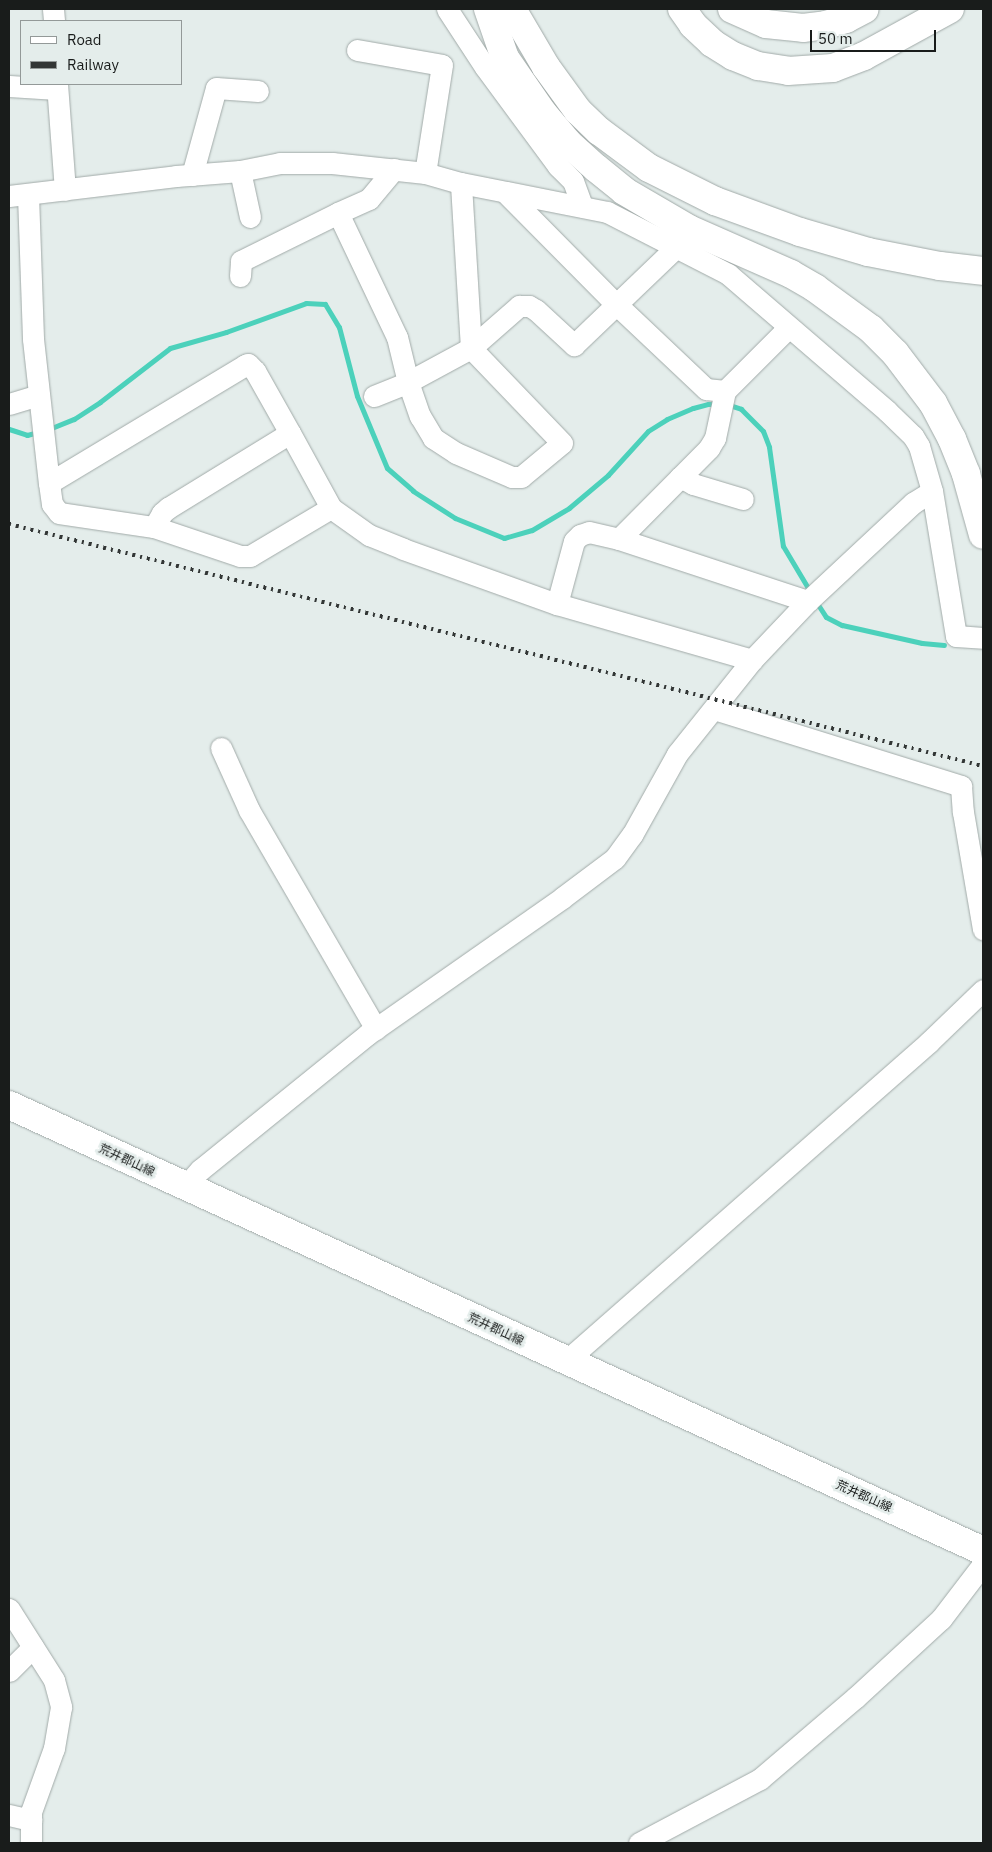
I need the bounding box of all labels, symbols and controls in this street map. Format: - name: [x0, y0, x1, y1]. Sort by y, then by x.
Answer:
- legend: [20, 20, 182, 85]
- scale bar: [812, 20, 938, 52]
- text: 50 m: [818, 29, 853, 48]
- text: Road: [67, 30, 102, 49]
- text: Railway: [67, 55, 119, 74]
- street label: 荒井郡山線: [97, 1141, 157, 1179]
- street label: 荒井郡山線: [466, 1310, 526, 1348]
- street label: 荒井郡山線: [834, 1477, 894, 1515]

